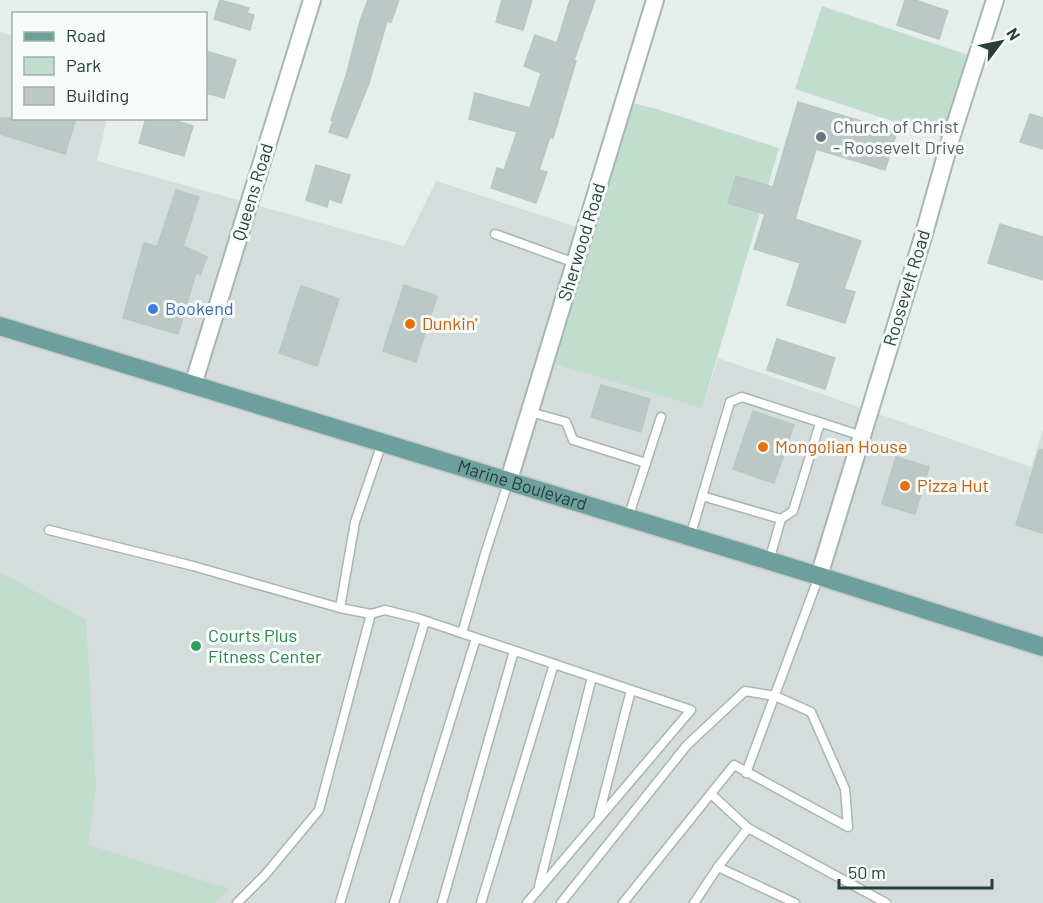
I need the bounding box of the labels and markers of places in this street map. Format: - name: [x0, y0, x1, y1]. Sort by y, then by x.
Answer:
- place label: Church of Christ - Roosevelt Drive: [833, 115, 965, 158]
- marker: Church of Christ - Roosevelt Drive: [814, 130, 828, 144]
- place label: Bookend: [165, 297, 234, 319]
- marker: Bookend: [146, 302, 160, 316]
- place label: Dunkin': [422, 312, 477, 334]
- marker: Dunkin': [403, 317, 417, 331]
- place label: Mongolian House: [775, 435, 908, 457]
- marker: Mongolian House: [756, 440, 770, 454]
- place label: Pizza Hut: [917, 474, 989, 496]
- marker: Pizza Hut: [898, 479, 912, 493]
- place label: Courts Plus Fitness Center: [208, 624, 322, 667]
- marker: Courts Plus Fitness Center: [189, 639, 203, 653]

